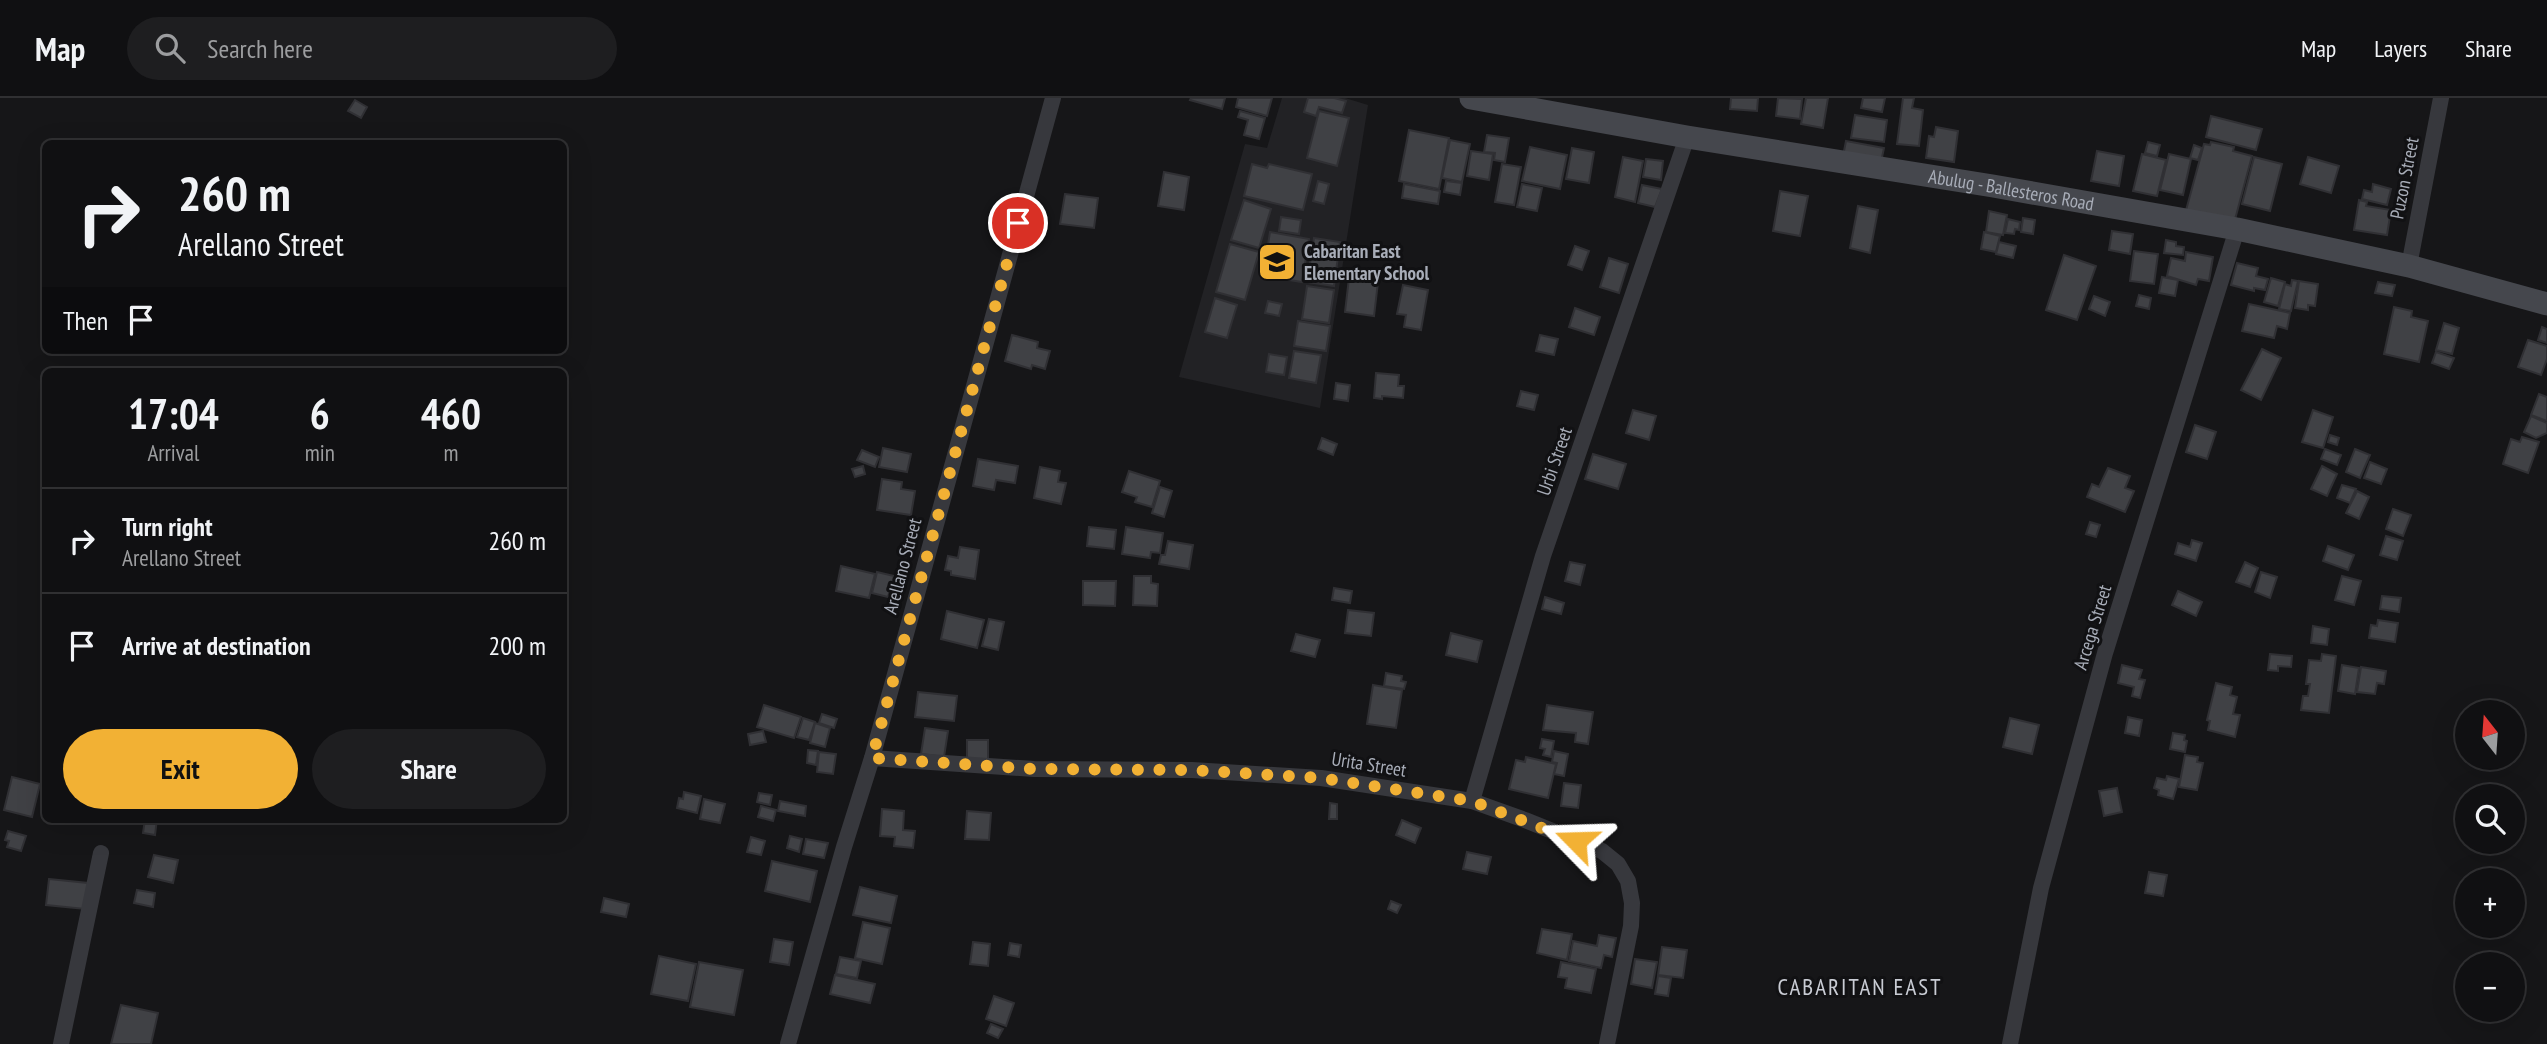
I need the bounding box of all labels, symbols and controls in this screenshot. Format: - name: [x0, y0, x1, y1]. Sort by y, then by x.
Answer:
- search box: [127, 17, 617, 80]
- text: Map: [35, 27, 85, 70]
- icon: search: [151, 29, 189, 67]
- text: Search here: [207, 32, 313, 65]
- text: Map: [2301, 33, 2336, 64]
- text: Layers: [2374, 33, 2427, 64]
- text: Share: [2465, 33, 2512, 64]
- street label: Puzon Street: [2384, 134, 2424, 221]
- text: 260 m: [178, 161, 291, 225]
- street label: Abulug - Ballesteros Road: [1927, 164, 2096, 216]
- icon: right: [63, 168, 154, 259]
- pin: [988, 193, 1048, 253]
- icon: arrive: [999, 204, 1037, 242]
- text: Arellano Street: [178, 223, 344, 265]
- place label: Cabaritan East Elementary School: [1304, 239, 1429, 285]
- school or university icon: Cabaritan East Elementary School: [1256, 241, 1298, 283]
- icon: arrive: [122, 301, 160, 339]
- text: Then: [63, 304, 108, 337]
- text: 17:04: [128, 386, 219, 441]
- text: 6: [310, 386, 330, 441]
- text: 460: [421, 386, 481, 441]
- street label: Urbi Street: [1531, 423, 1577, 498]
- text: Arrival: [147, 438, 199, 467]
- text: min: [305, 438, 335, 467]
- text: m: [443, 438, 458, 467]
- text: Turn right: [122, 510, 213, 543]
- street label: Arellano Street: [878, 515, 927, 617]
- icon: right: [63, 522, 101, 560]
- text: 260 m: [488, 524, 546, 557]
- text: Arellano Street: [122, 543, 241, 572]
- street label: Arcega Street: [2068, 581, 2116, 672]
- icon: arrive: [63, 627, 101, 665]
- text: Arrive at destination: [122, 629, 311, 662]
- text: 200 m: [488, 629, 546, 662]
- north arrow: [2455, 700, 2525, 770]
- map controls: [2455, 700, 2525, 1022]
- button: Exit: [63, 729, 298, 809]
- button: Share: [312, 729, 546, 809]
- street label: Urita Street: [1330, 746, 1409, 782]
- button: search: [2455, 784, 2525, 854]
- position arrow: [1539, 804, 1613, 878]
- button: +: [2455, 868, 2525, 938]
- button: −: [2455, 952, 2525, 1022]
- district label: CABARITAN EAST: [1778, 972, 1942, 1001]

